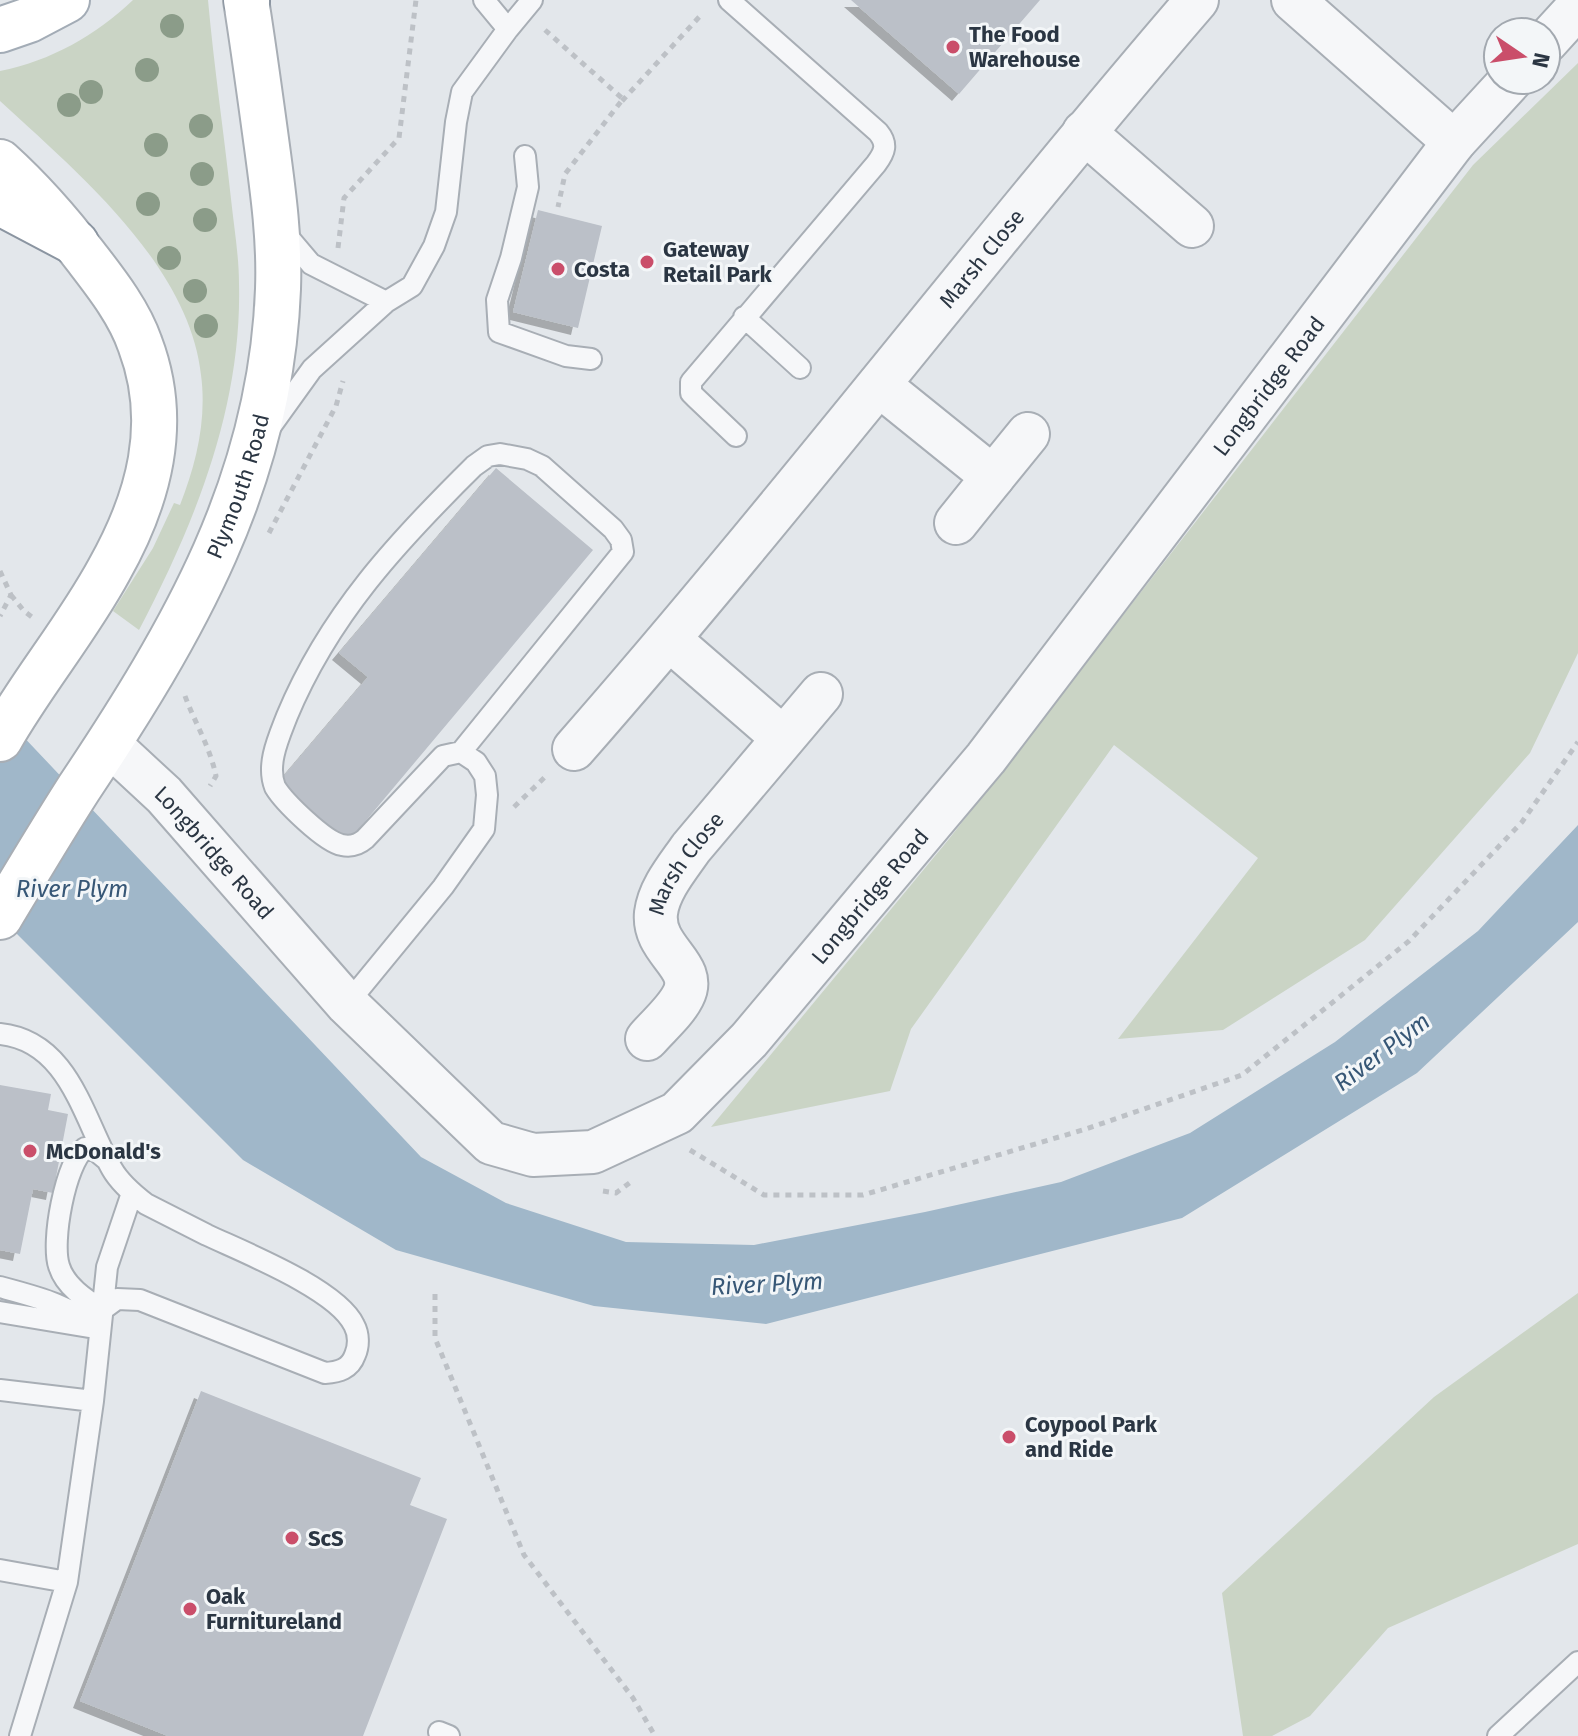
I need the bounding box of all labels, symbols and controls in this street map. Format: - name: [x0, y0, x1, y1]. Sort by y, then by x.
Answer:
- north arrow: [1482, 16, 1562, 96]
- place label: The Food Warehouse: [969, 21, 1080, 73]
- marker: The Food Warehouse: [944, 38, 962, 56]
- text: N: [1526, 50, 1556, 71]
- street label: Marsh Close: [933, 203, 1030, 313]
- place label: Gateway Retail Park: [663, 236, 773, 288]
- marker: Gateway Retail Park: [638, 253, 656, 271]
- place label: Costa: [574, 256, 630, 283]
- marker: Costa: [549, 260, 567, 278]
- street label: Longbridge Road: [1207, 311, 1330, 461]
- street label: Plymouth Road: [200, 411, 275, 563]
- street label: Longbridge Road: [149, 780, 280, 925]
- street label: Marsh Close: [642, 806, 729, 918]
- street label: Longbridge Road: [805, 823, 934, 970]
- water label: River Plym: [16, 875, 128, 903]
- water label: River Plym: [1329, 1007, 1435, 1097]
- place label: McDonald's: [46, 1138, 161, 1165]
- marker: McDonald's: [21, 1142, 39, 1160]
- water label: River Plym: [710, 1267, 824, 1301]
- place label: Coypool Park and Ride: [1025, 1411, 1158, 1463]
- marker: Coypool Park and Ride: [1000, 1428, 1018, 1446]
- place label: ScS: [308, 1525, 344, 1552]
- marker: ScS: [283, 1529, 301, 1547]
- place label: Oak Furnitureland: [206, 1583, 342, 1635]
- marker: Oak Furnitureland: [181, 1600, 199, 1618]

